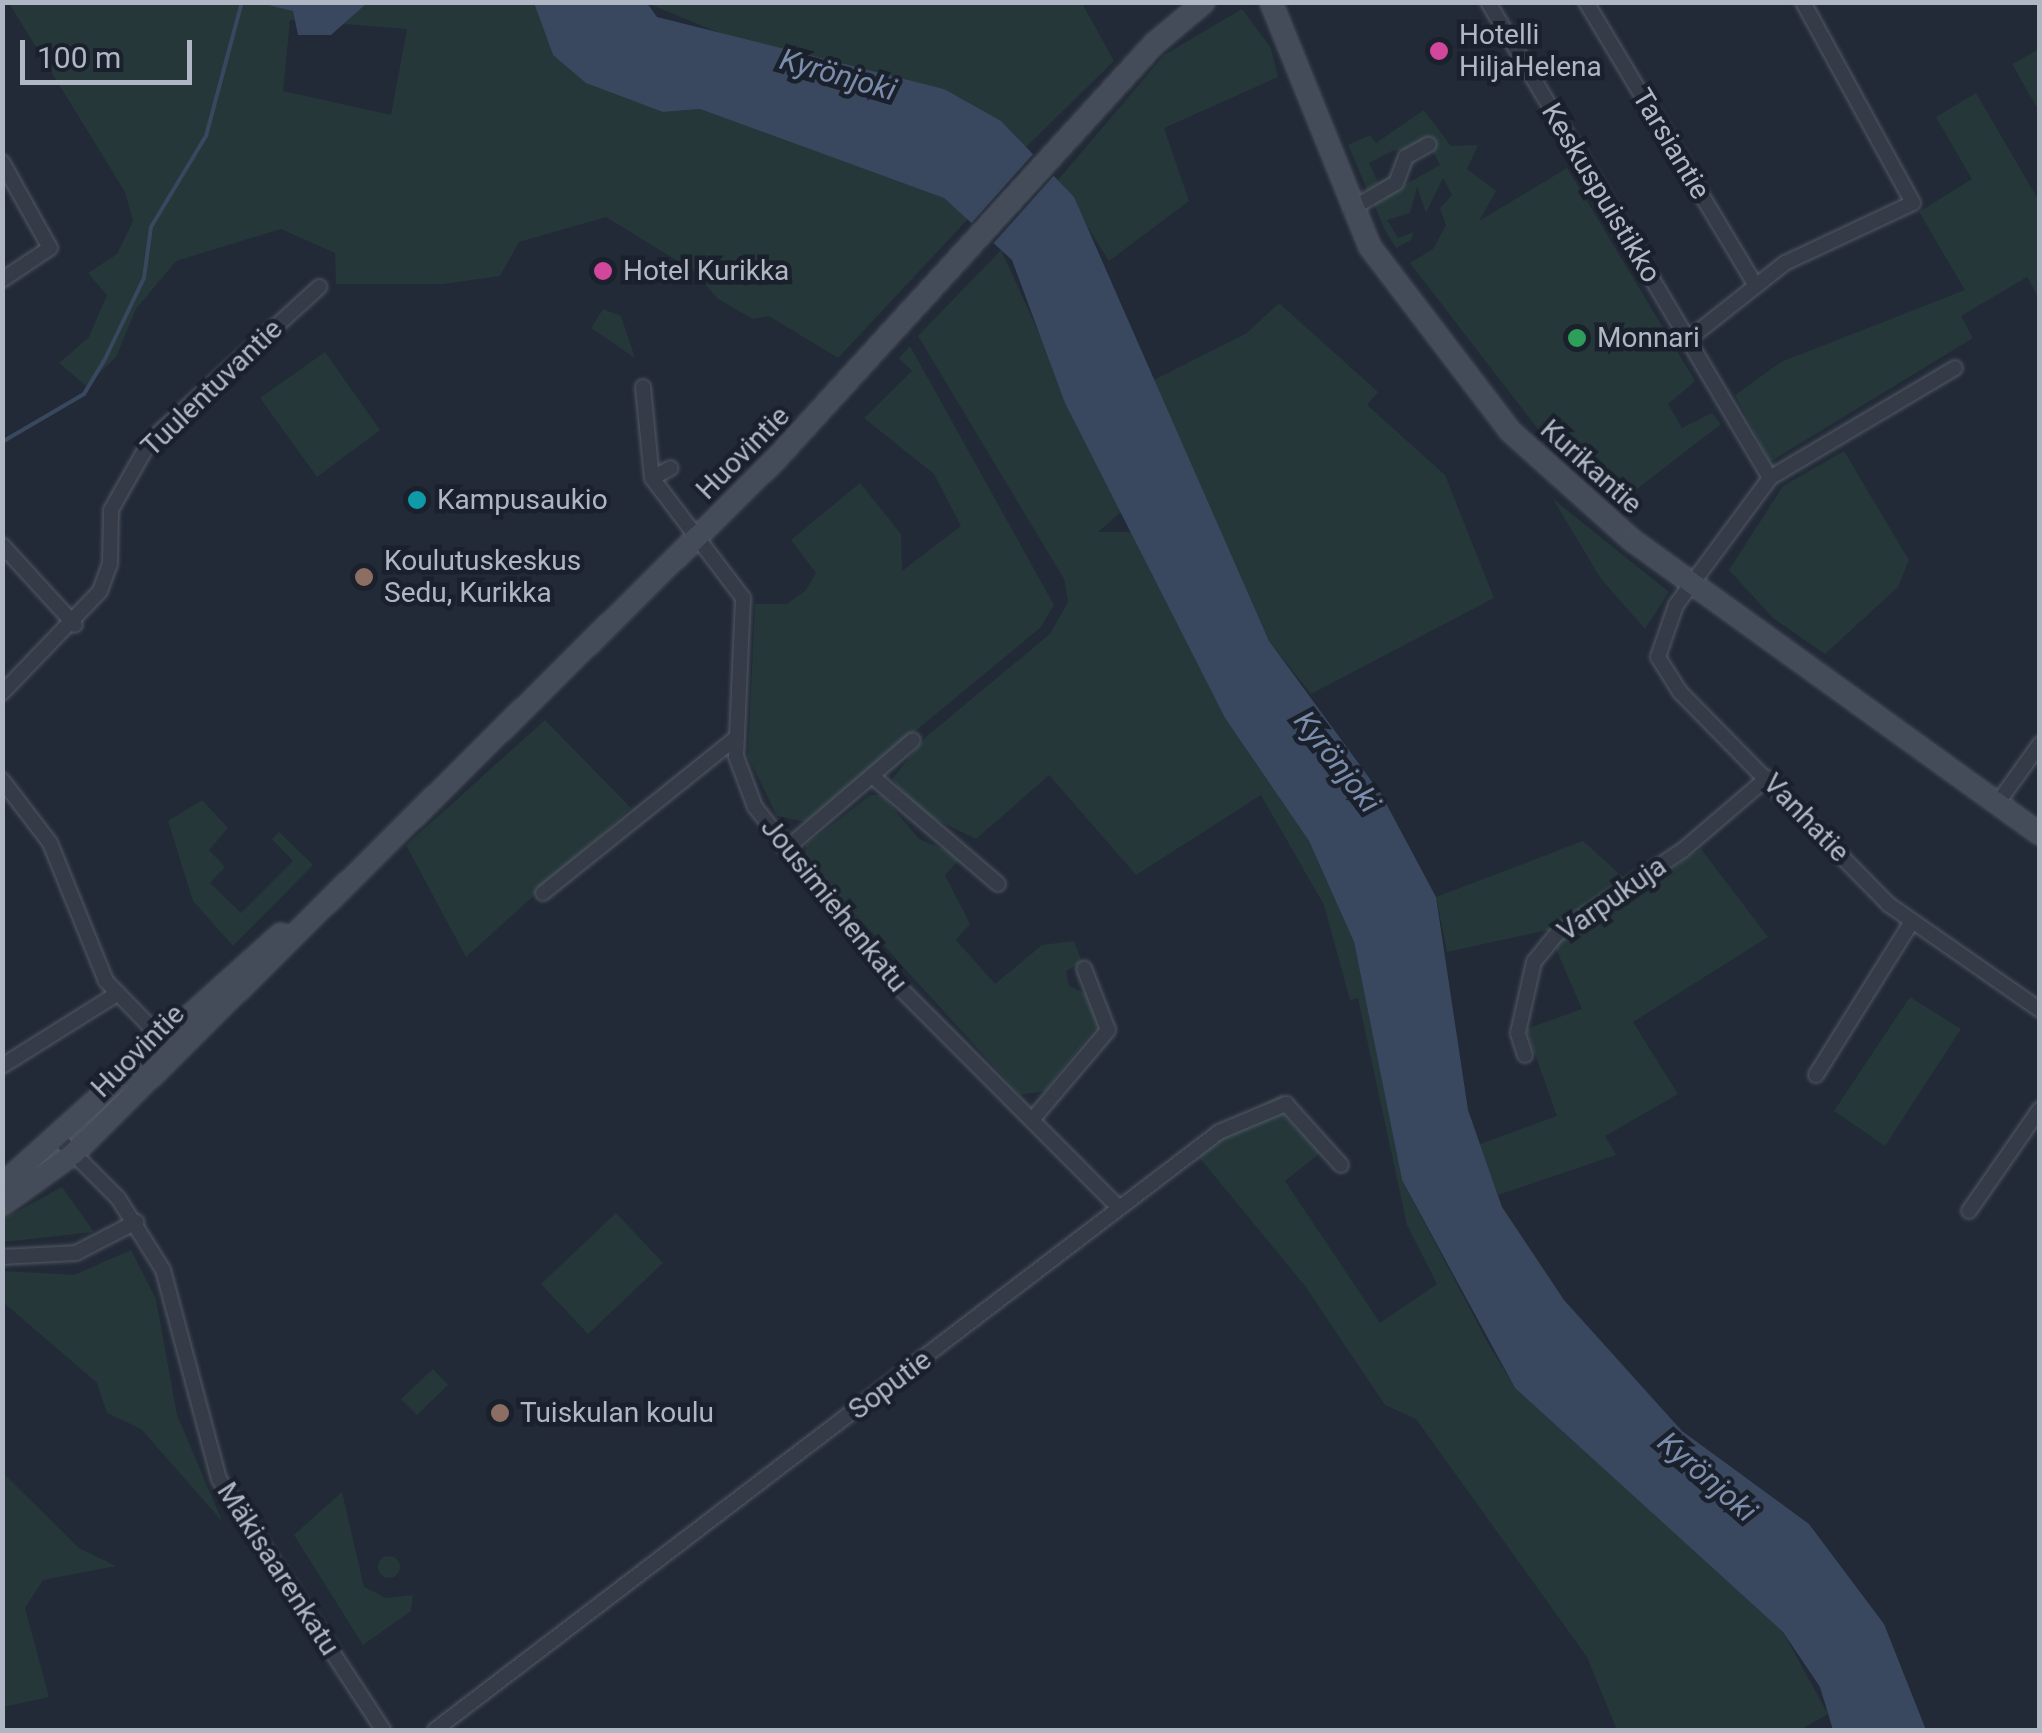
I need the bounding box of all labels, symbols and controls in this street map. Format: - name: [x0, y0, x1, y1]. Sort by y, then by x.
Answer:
- place label: Hotelli HiljaHelena: [1459, 18, 1602, 84]
- scale bar: [25, 20, 198, 82]
- text: 100 m: [37, 40, 121, 75]
- marker: Hotelli HiljaHelena: [1428, 40, 1450, 62]
- water label: Kyrönjoki: [776, 41, 900, 109]
- street label: Tarsiantie: [1625, 83, 1717, 205]
- street label: Keskuspuistikko: [1534, 97, 1668, 289]
- place label: Hotel Kurikka: [623, 254, 789, 288]
- marker: Hotel Kurikka: [592, 260, 614, 282]
- street label: Tuulentuvantie: [135, 312, 289, 464]
- place label: Monnari: [1597, 321, 1700, 355]
- marker: Monnari: [1566, 327, 1588, 349]
- street label: Huovintie: [689, 399, 797, 507]
- street label: Kurikantie: [1533, 413, 1649, 521]
- place label: Kampusaukio: [437, 483, 608, 517]
- marker: Kampusaukio: [406, 489, 428, 511]
- place label: Koulutuskeskus Sedu, Kurikka: [384, 544, 581, 610]
- marker: Koulutuskeskus Sedu, Kurikka: [353, 566, 375, 588]
- water label: Kyrönjoki: [1286, 704, 1388, 820]
- street label: Vanhatie: [1756, 767, 1856, 869]
- street label: Jousimiehenkatu: [754, 811, 914, 999]
- street label: Varpukuja: [1551, 849, 1673, 949]
- street label: Huovintie: [84, 997, 192, 1105]
- street label: Soputie: [842, 1343, 938, 1427]
- place label: Tuiskulan koulu: [520, 1396, 714, 1430]
- marker: Tuiskulan koulu: [489, 1402, 511, 1424]
- water label: Kyrönjoki: [1650, 1424, 1764, 1530]
- street label: Mäkisaarenkatu: [210, 1476, 346, 1662]

